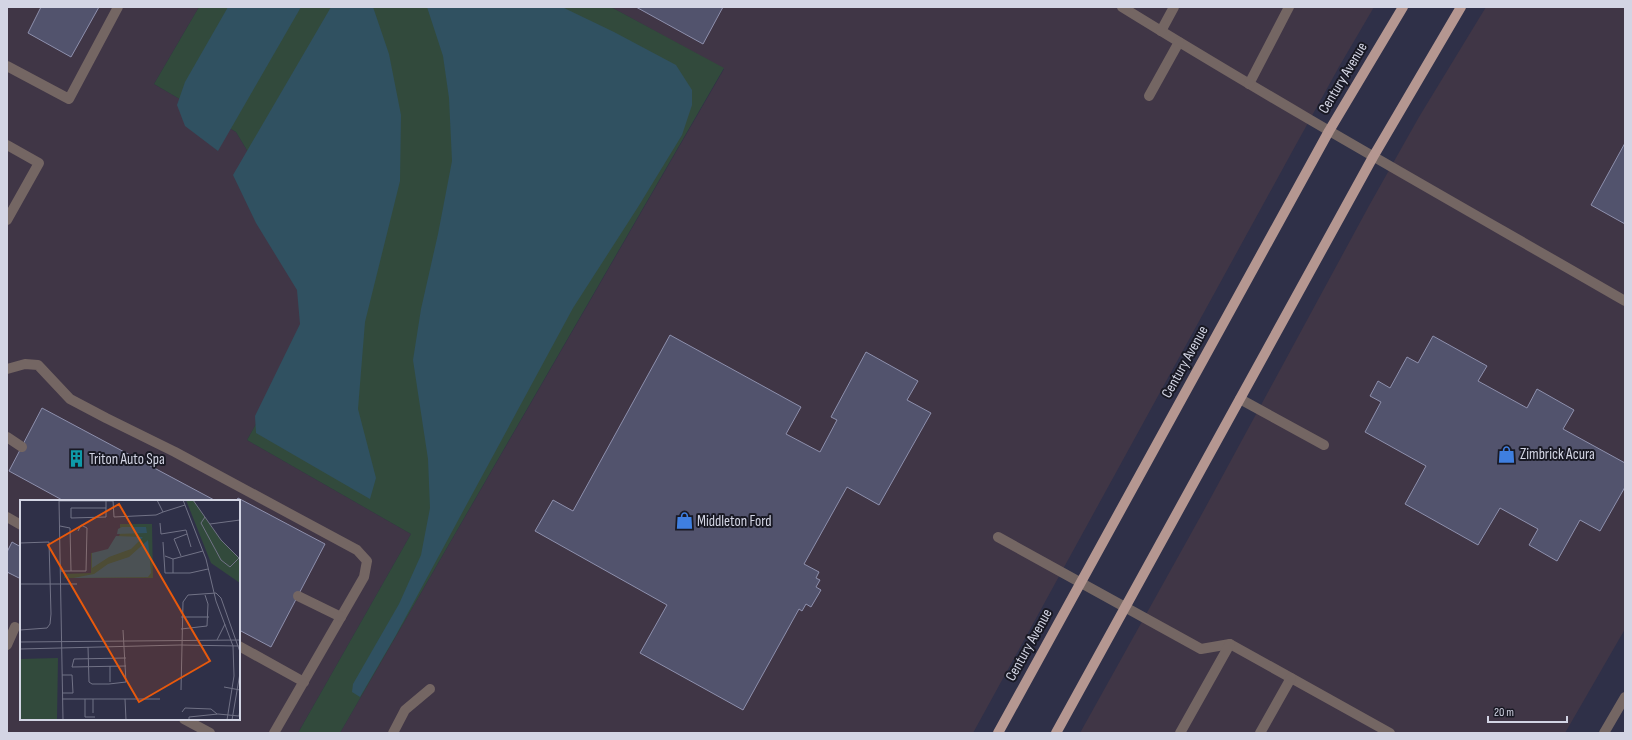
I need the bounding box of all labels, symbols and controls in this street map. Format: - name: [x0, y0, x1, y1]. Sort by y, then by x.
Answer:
- street label: Century Avenue: [1314, 39, 1372, 117]
- street label: Century Avenue: [1157, 322, 1213, 402]
- shop icon: Zimbrick Acura: [1497, 444, 1517, 464]
- place label: Zimbrick Acura: [1520, 445, 1595, 464]
- building icon: Triton Auto Spa: [66, 449, 86, 469]
- place label: Triton Auto Spa: [89, 450, 165, 469]
- inset map: [20, 500, 240, 720]
- shop icon: Middleton Ford: [674, 511, 694, 531]
- place label: Middleton Ford: [697, 512, 772, 531]
- street label: Century Avenue: [1001, 605, 1057, 685]
- scale bar: [1488, 698, 1567, 724]
- text: 20 m: [1494, 705, 1514, 720]

